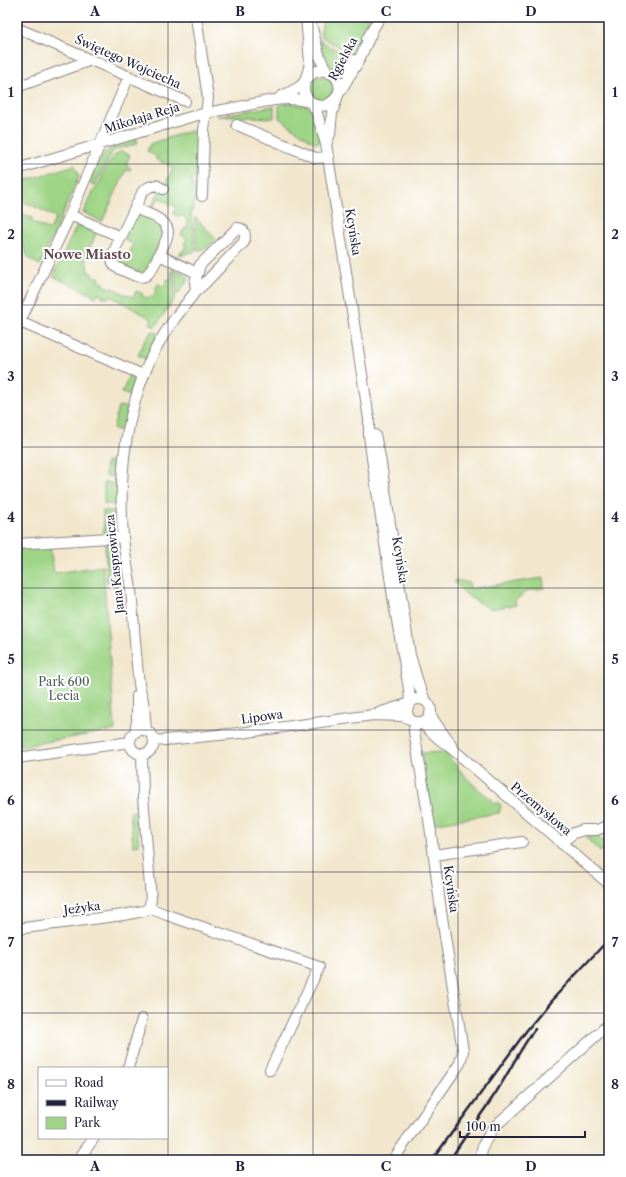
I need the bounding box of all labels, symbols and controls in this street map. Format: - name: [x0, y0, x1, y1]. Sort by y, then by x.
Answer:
- text: A: [89, 3, 101, 19]
- text: B: [235, 3, 245, 19]
- text: C: [381, 3, 391, 19]
- text: D: [525, 3, 537, 19]
- street label: Świętego Wojciecha: [73, 31, 185, 92]
- street label: Rgielska: [325, 34, 361, 83]
- text: 1: [8, 84, 14, 100]
- text: 1: [612, 84, 618, 100]
- street label: Mikołaja Reja: [103, 99, 182, 136]
- street label: Kcyńska: [342, 207, 365, 257]
- text: 2: [7, 226, 15, 242]
- text: 2: [611, 226, 619, 242]
- district label: Nowe Miasto: [43, 246, 131, 262]
- text: 3: [7, 368, 15, 384]
- text: 3: [611, 368, 619, 384]
- text: 4: [7, 509, 15, 525]
- text: 4: [611, 509, 619, 525]
- street label: Jana Kasprowicza: [102, 513, 127, 617]
- street label: Kcyńska: [389, 535, 412, 585]
- text: 5: [7, 651, 15, 667]
- text: 5: [611, 651, 619, 667]
- park label: Park 600 Lecia: [38, 674, 90, 703]
- street label: Lipowa: [240, 706, 284, 727]
- street label: Przemysłowa: [508, 779, 575, 839]
- text: 6: [7, 792, 15, 808]
- text: 6: [611, 792, 619, 808]
- street label: Kcyńska: [441, 864, 462, 914]
- street label: Jeżyka: [61, 898, 102, 917]
- text: 7: [8, 934, 15, 950]
- text: 7: [612, 934, 619, 950]
- legend: [38, 1067, 168, 1139]
- text: Road: [74, 1075, 104, 1090]
- text: 8: [7, 1076, 15, 1092]
- text: 8: [611, 1076, 619, 1092]
- text: Railway: [74, 1095, 119, 1110]
- scale bar: [460, 1113, 585, 1139]
- text: Park: [74, 1115, 101, 1130]
- text: 100 m: [466, 1119, 501, 1134]
- text: A: [89, 1158, 101, 1174]
- text: B: [235, 1158, 245, 1174]
- text: C: [381, 1158, 391, 1174]
- text: D: [525, 1158, 537, 1174]

